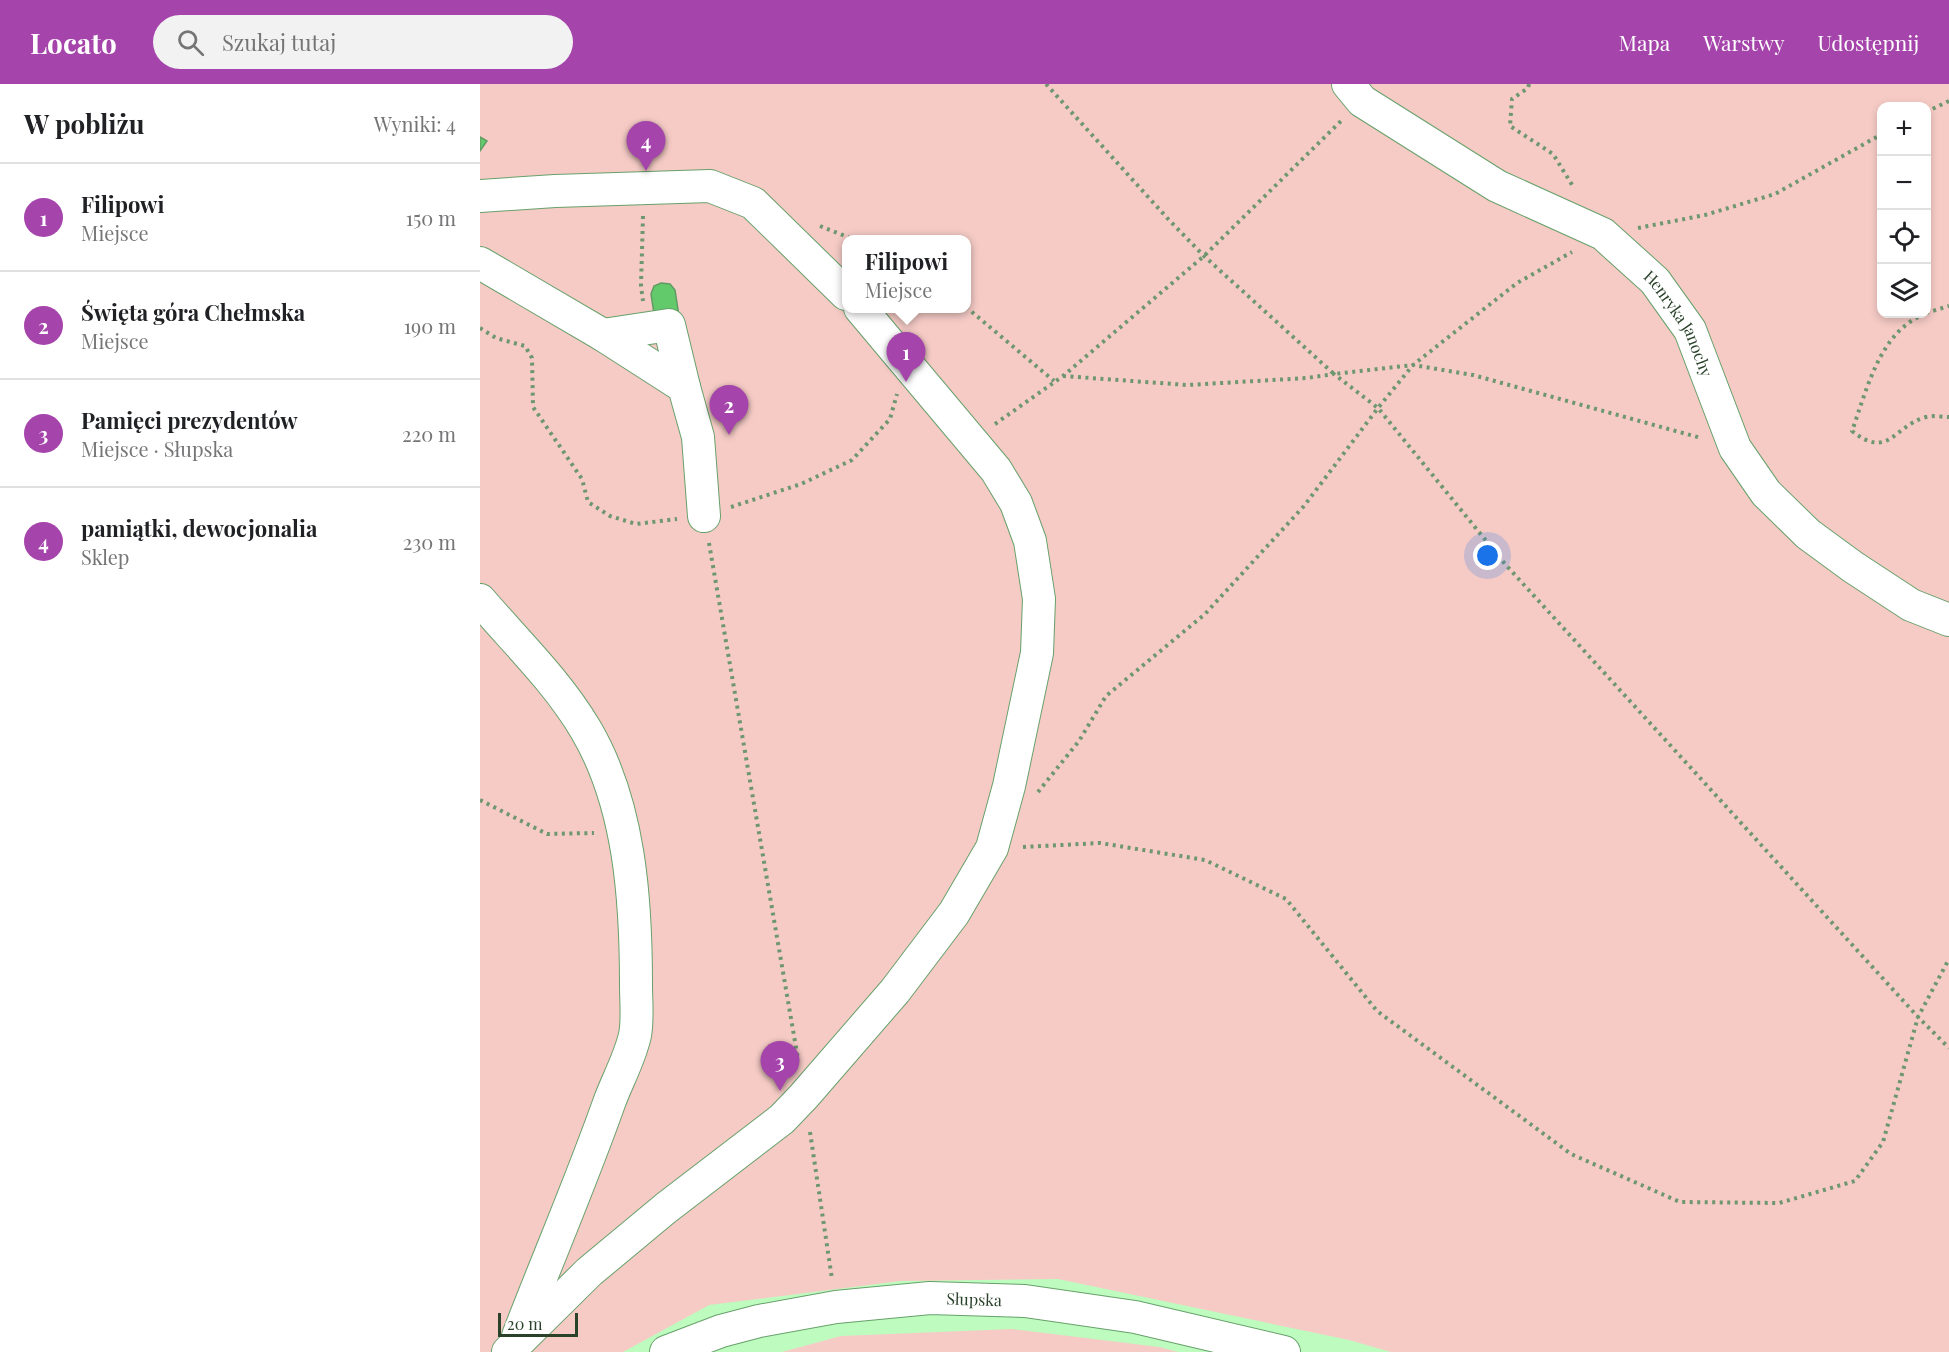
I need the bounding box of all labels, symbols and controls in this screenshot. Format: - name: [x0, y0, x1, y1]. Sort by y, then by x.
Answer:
- search box: [153, 15, 573, 69]
- text: Locato: [30, 24, 117, 61]
- icon: search: [174, 26, 207, 59]
- text: Szukaj tutaj: [222, 27, 336, 57]
- text: Mapa: [1619, 28, 1670, 56]
- text: Warstwy: [1703, 28, 1785, 56]
- text: Udostępnij: [1818, 28, 1919, 56]
- map controls: [1877, 102, 1931, 318]
- button: +: [1877, 102, 1931, 156]
- text: W pobliżu: [24, 106, 145, 141]
- text: Wyniki: 4: [374, 110, 456, 137]
- pin: 4: [626, 122, 666, 171]
- button: −: [1877, 156, 1931, 210]
- text: Filipowi: [81, 189, 164, 219]
- text: 1: [40, 204, 47, 231]
- text: 150 m: [406, 204, 456, 231]
- button: locate: [1877, 210, 1931, 264]
- text: Miejsce: [81, 219, 149, 246]
- popup: [842, 235, 971, 313]
- text: Filipowi: [865, 246, 948, 276]
- button: layers: [1877, 264, 1931, 318]
- street label: Henryka Janochy: [1640, 265, 1718, 380]
- text: Miejsce: [865, 276, 932, 303]
- text: Święta góra Chełmska: [81, 297, 305, 327]
- text: 2: [38, 312, 49, 339]
- text: 190 m: [404, 312, 456, 339]
- text: Miejsce: [81, 327, 149, 354]
- pin: 1: [886, 332, 926, 382]
- pin: 2: [710, 386, 748, 435]
- text: Pamięci prezydentów: [81, 405, 298, 435]
- text: 3: [39, 420, 48, 447]
- text: 220 m: [402, 420, 456, 447]
- text: Miejsce · Słupska: [81, 435, 233, 462]
- text: pamiątki, dewocjonalia: [81, 513, 317, 543]
- text: 4: [38, 528, 49, 555]
- text: 230 m: [403, 528, 456, 555]
- your location: [1473, 541, 1502, 570]
- text: Sklep: [81, 543, 129, 570]
- pin: 3: [760, 1042, 800, 1091]
- street label: Słupska: [946, 1288, 1002, 1310]
- scale bar: [498, 1310, 578, 1338]
- text: 20 m: [507, 1313, 542, 1334]

